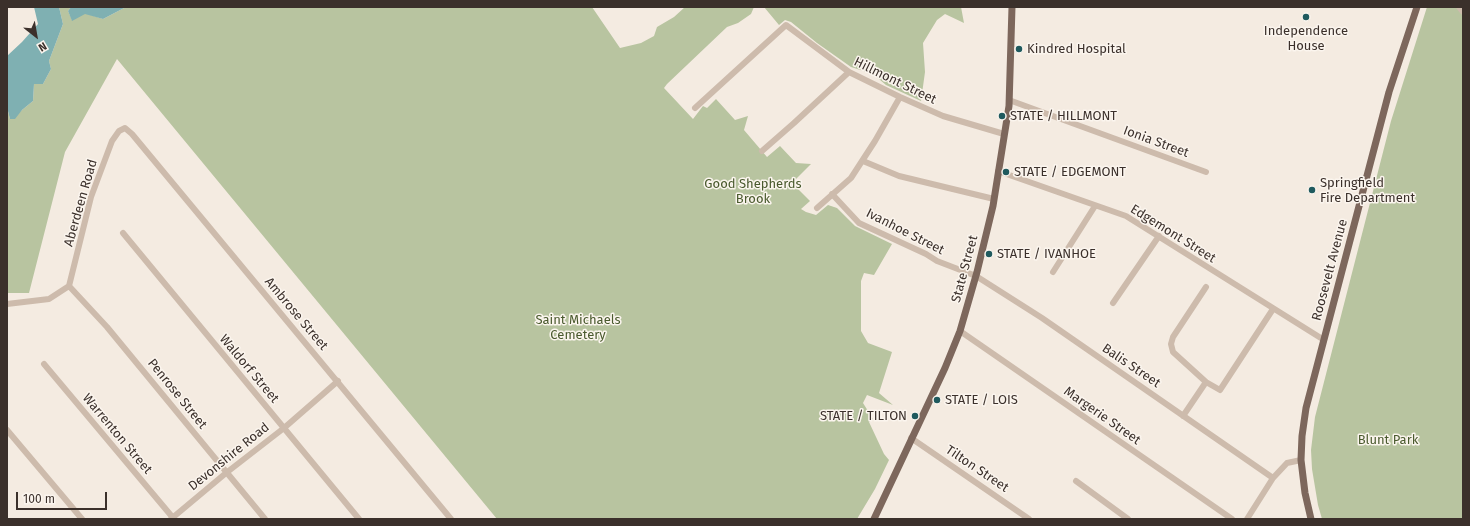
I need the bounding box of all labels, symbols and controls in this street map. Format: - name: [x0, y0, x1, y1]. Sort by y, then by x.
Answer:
- marker: Independence House: [1301, 12, 1311, 22]
- north arrow: [16, 16, 56, 56]
- place label: Independence House: [1264, 23, 1348, 54]
- text: N: [36, 39, 49, 54]
- place label: Kindred Hospital: [1027, 41, 1126, 57]
- marker: Kindred Hospital: [1014, 44, 1024, 54]
- street label: Hillmont Street: [851, 54, 939, 108]
- place label: STATE / HILLMONT: [1010, 108, 1117, 124]
- marker: STATE / HILLMONT: [997, 111, 1007, 121]
- street label: Ionia Street: [1121, 123, 1191, 161]
- street label: Aberdeen Road: [61, 158, 101, 248]
- place label: STATE / EDGEMONT: [1014, 164, 1126, 180]
- marker: STATE / EDGEMONT: [1001, 167, 1011, 177]
- place label: Springfield Fire Department: [1320, 175, 1415, 206]
- park label: Good Shepherds Brook: [704, 176, 802, 207]
- marker: Springfield Fire Department: [1307, 185, 1317, 195]
- street label: Edgemont Street: [1127, 201, 1219, 267]
- street label: Ivanhoe Street: [863, 206, 947, 258]
- street label: Roosevelt Avenue: [1309, 218, 1351, 322]
- street label: State Street: [949, 234, 981, 304]
- place label: STATE / IVANHOE: [997, 246, 1096, 262]
- marker: STATE / IVANHOE: [984, 249, 994, 259]
- street label: Ambrose Street: [261, 274, 331, 354]
- park label: Saint Michaels Cemetery: [535, 312, 621, 343]
- street label: Waldorf Street: [216, 332, 282, 406]
- street label: Balis Street: [1099, 341, 1163, 391]
- street label: Penrose Street: [144, 356, 210, 432]
- street label: Margerie Street: [1061, 384, 1143, 448]
- street label: Warrenton Street: [79, 391, 155, 477]
- place label: STATE / LOIS: [945, 392, 1018, 408]
- marker: STATE / LOIS: [932, 395, 942, 405]
- place label: STATE / TILTON: [820, 408, 907, 424]
- marker: STATE / TILTON: [910, 411, 920, 421]
- street label: Devonshire Road: [185, 420, 273, 494]
- park label: Blunt Park: [1358, 432, 1418, 448]
- street label: Tilton Street: [943, 442, 1011, 496]
- scale bar: [18, 484, 109, 510]
- text: 100 m: [23, 492, 55, 506]

